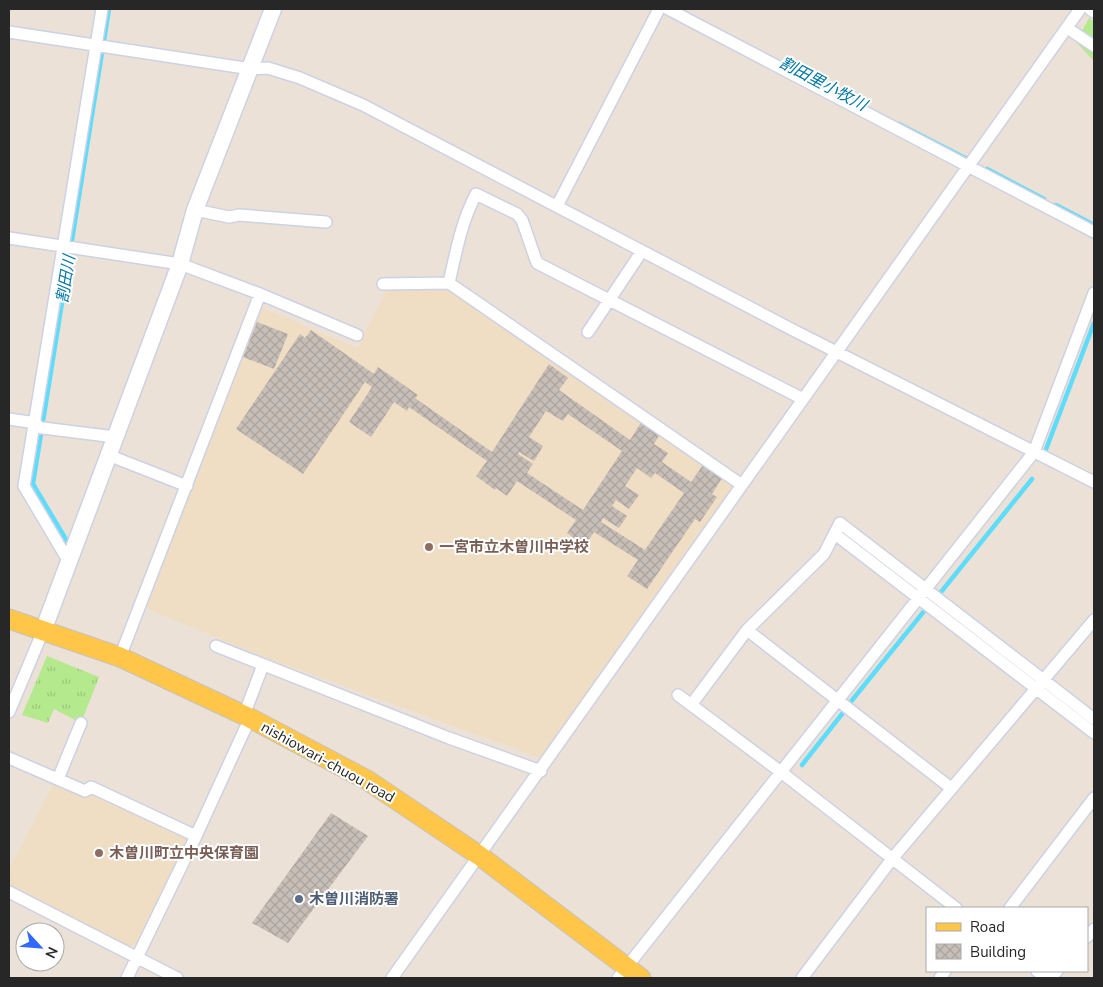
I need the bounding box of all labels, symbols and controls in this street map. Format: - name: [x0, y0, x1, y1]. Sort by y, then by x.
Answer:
- water label: 割田里小牧川: [775, 52, 872, 117]
- water label: 割田川: [51, 252, 81, 304]
- place label: 一宮市立木曽川中学校: [439, 537, 589, 557]
- marker: 一宮市立木曽川中学校: [423, 541, 435, 553]
- street label: nishiowari-chuou road: [258, 717, 398, 807]
- place label: 木曽川町立中央保育園: [109, 843, 259, 863]
- marker: 木曽川町立中央保育園: [93, 847, 105, 859]
- place label: 木曽川消防署: [309, 889, 399, 909]
- marker: 木曽川消防署: [293, 893, 305, 905]
- legend: [926, 907, 1088, 972]
- text: Road: [970, 917, 1005, 937]
- north arrow: [15, 922, 65, 972]
- text: Building: [970, 942, 1026, 962]
- text: N: [40, 944, 62, 961]

